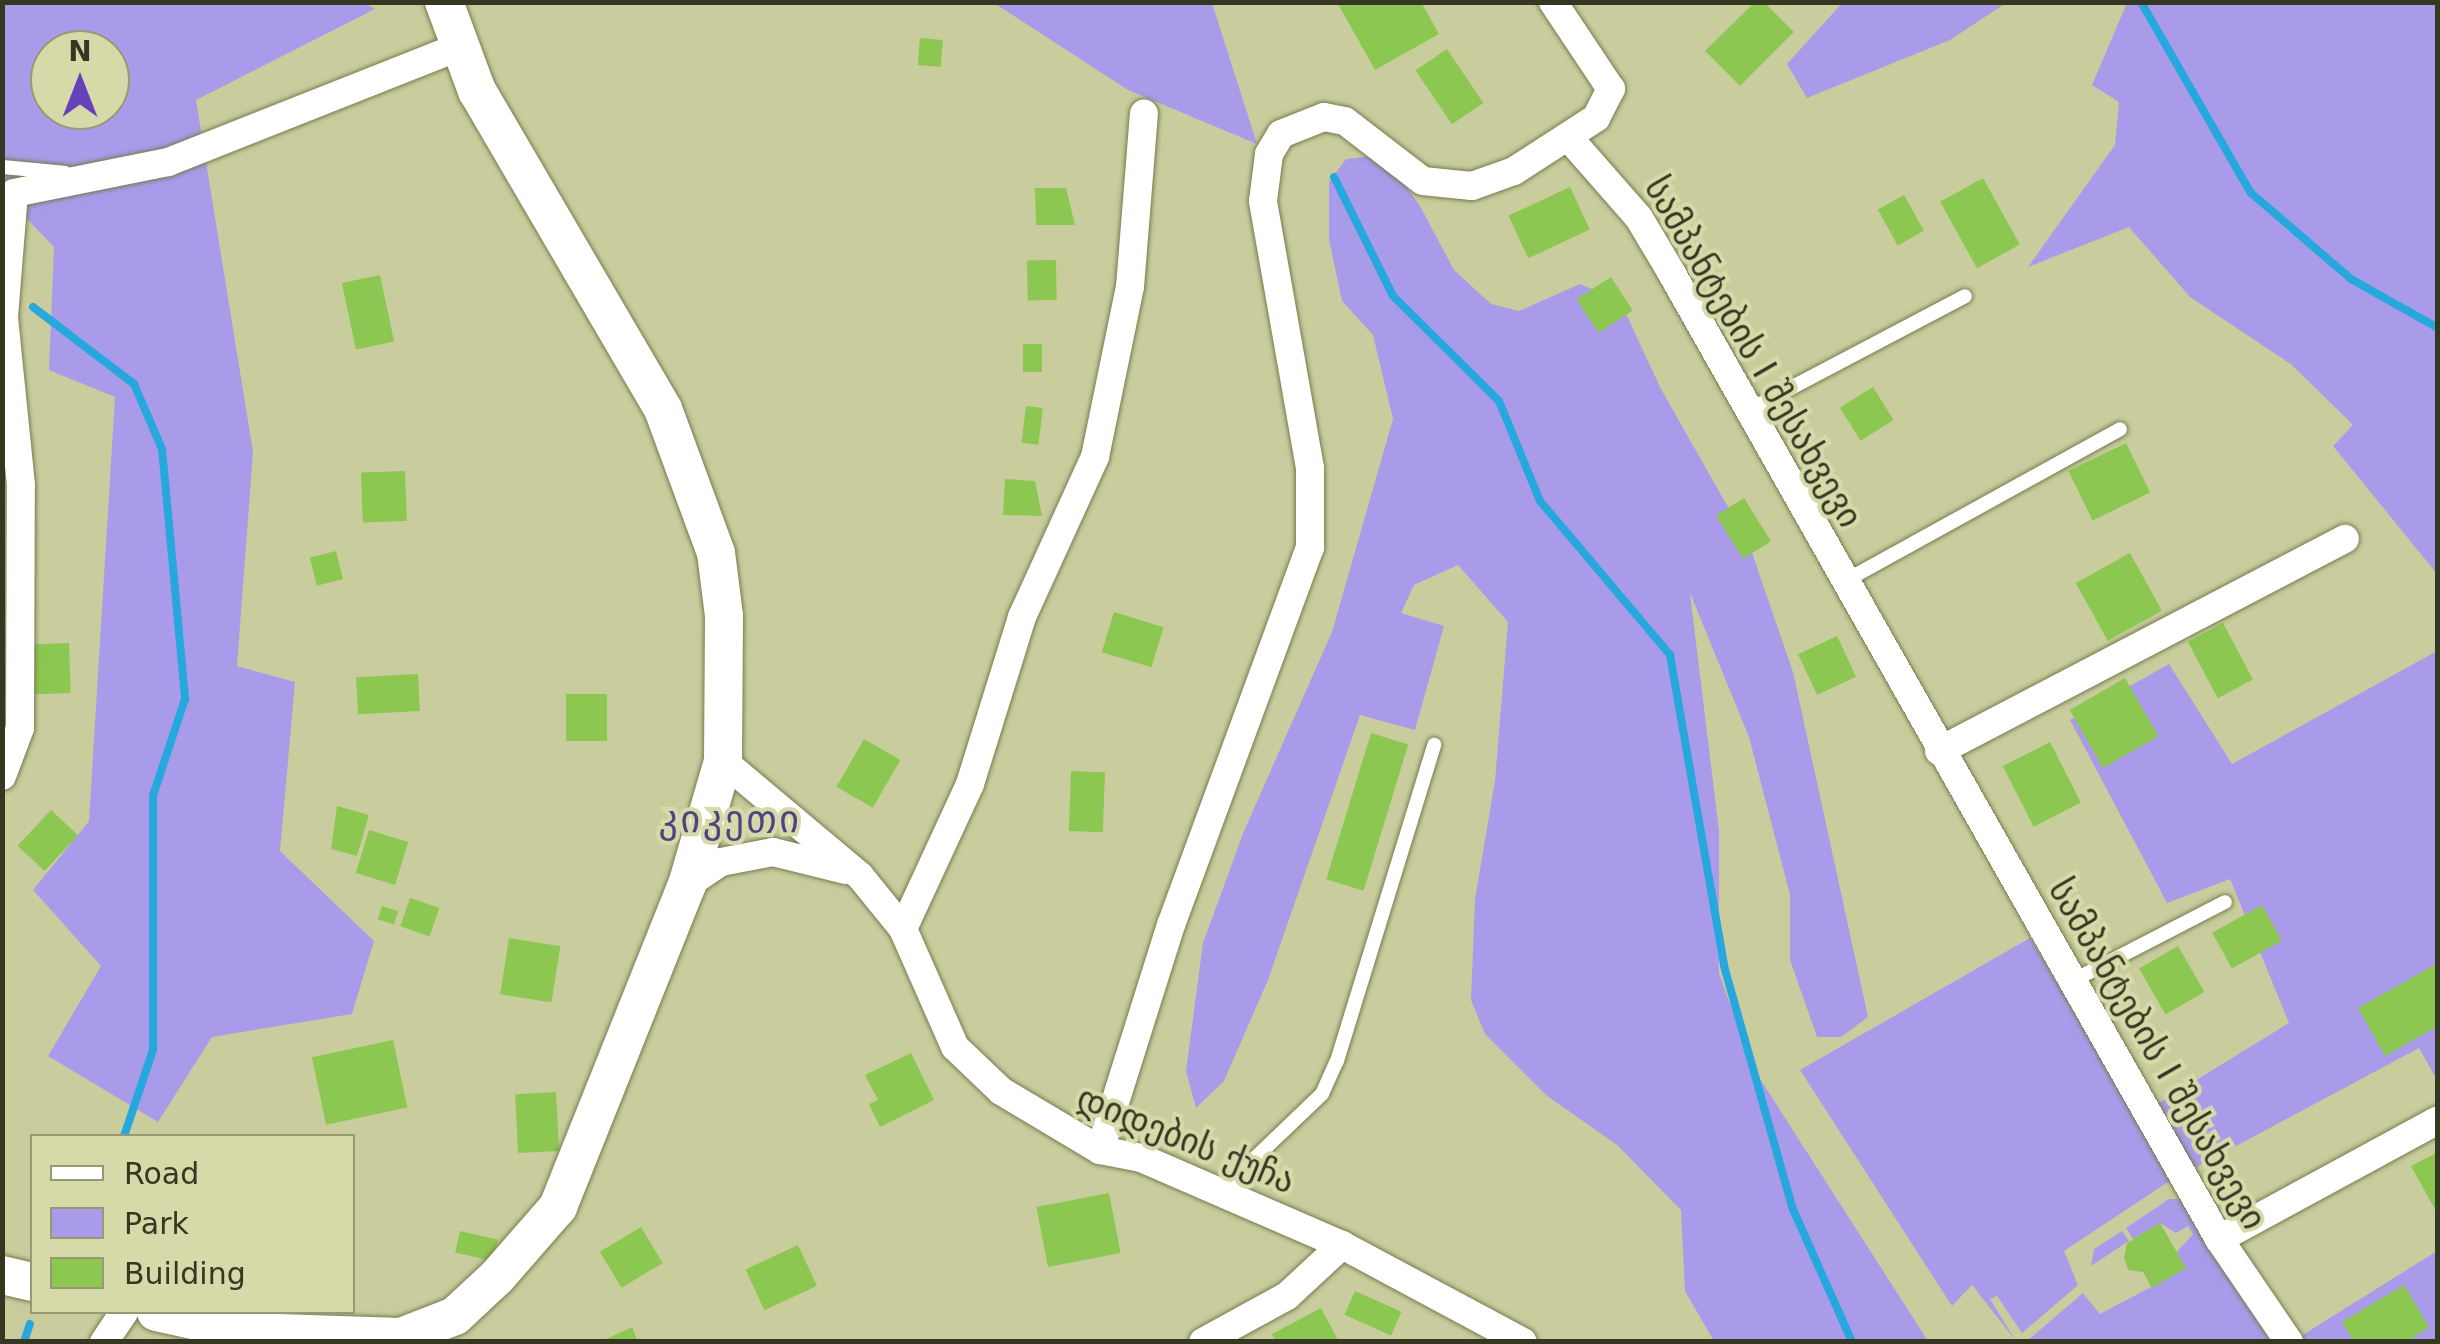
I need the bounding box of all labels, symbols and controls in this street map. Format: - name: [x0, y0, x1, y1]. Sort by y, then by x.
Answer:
- north arrow: [30, 30, 130, 130]
- text: N: [68, 35, 92, 68]
- street label: სამპანტების I შესახვევი: [1636, 169, 1872, 535]
- district label: კიკეთი: [659, 797, 801, 843]
- street label: სამპანტების I შესახვევი: [2040, 871, 2276, 1237]
- street label: დიდების ქუჩა: [1071, 1076, 1301, 1202]
- legend: [30, 1134, 355, 1314]
- text: Road: [124, 1156, 199, 1191]
- text: Park: [124, 1206, 189, 1241]
- text: Building: [124, 1256, 246, 1291]

